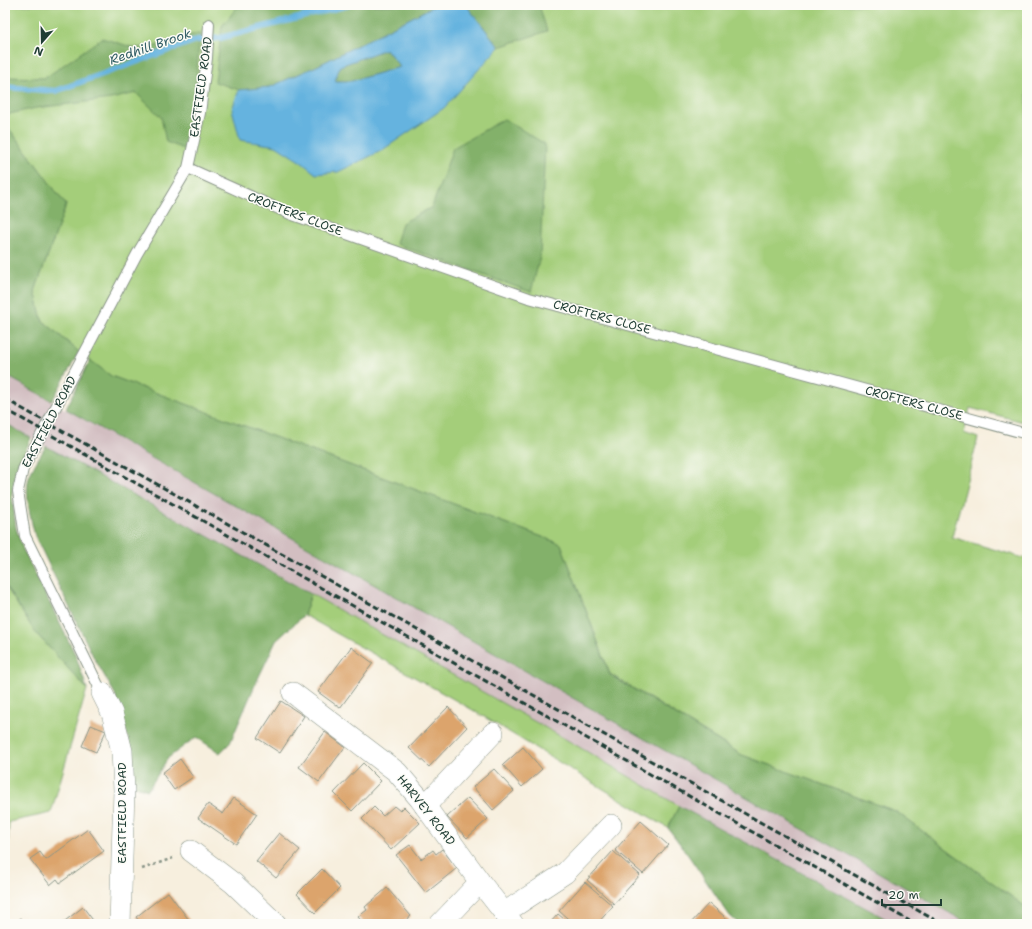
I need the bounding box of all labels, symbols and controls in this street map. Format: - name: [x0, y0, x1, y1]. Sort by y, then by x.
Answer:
- north arrow: [22, 22, 62, 62]
- water label: Redhill Brook: [107, 24, 194, 68]
- street label: EASTFIELD ROAD: [186, 36, 216, 138]
- text: N: [32, 42, 45, 59]
- street label: CROFTERS CLOSE: [245, 189, 345, 239]
- street label: CROFTERS CLOSE: [551, 296, 653, 338]
- street label: EASTFIELD ROAD: [18, 373, 80, 471]
- street label: CROFTERS CLOSE: [863, 382, 965, 424]
- street label: EASTFIELD ROAD: [114, 762, 130, 864]
- street label: HARVEY ROAD: [393, 771, 459, 849]
- scale bar: [882, 881, 941, 907]
- text: 20 m: [888, 887, 919, 903]

